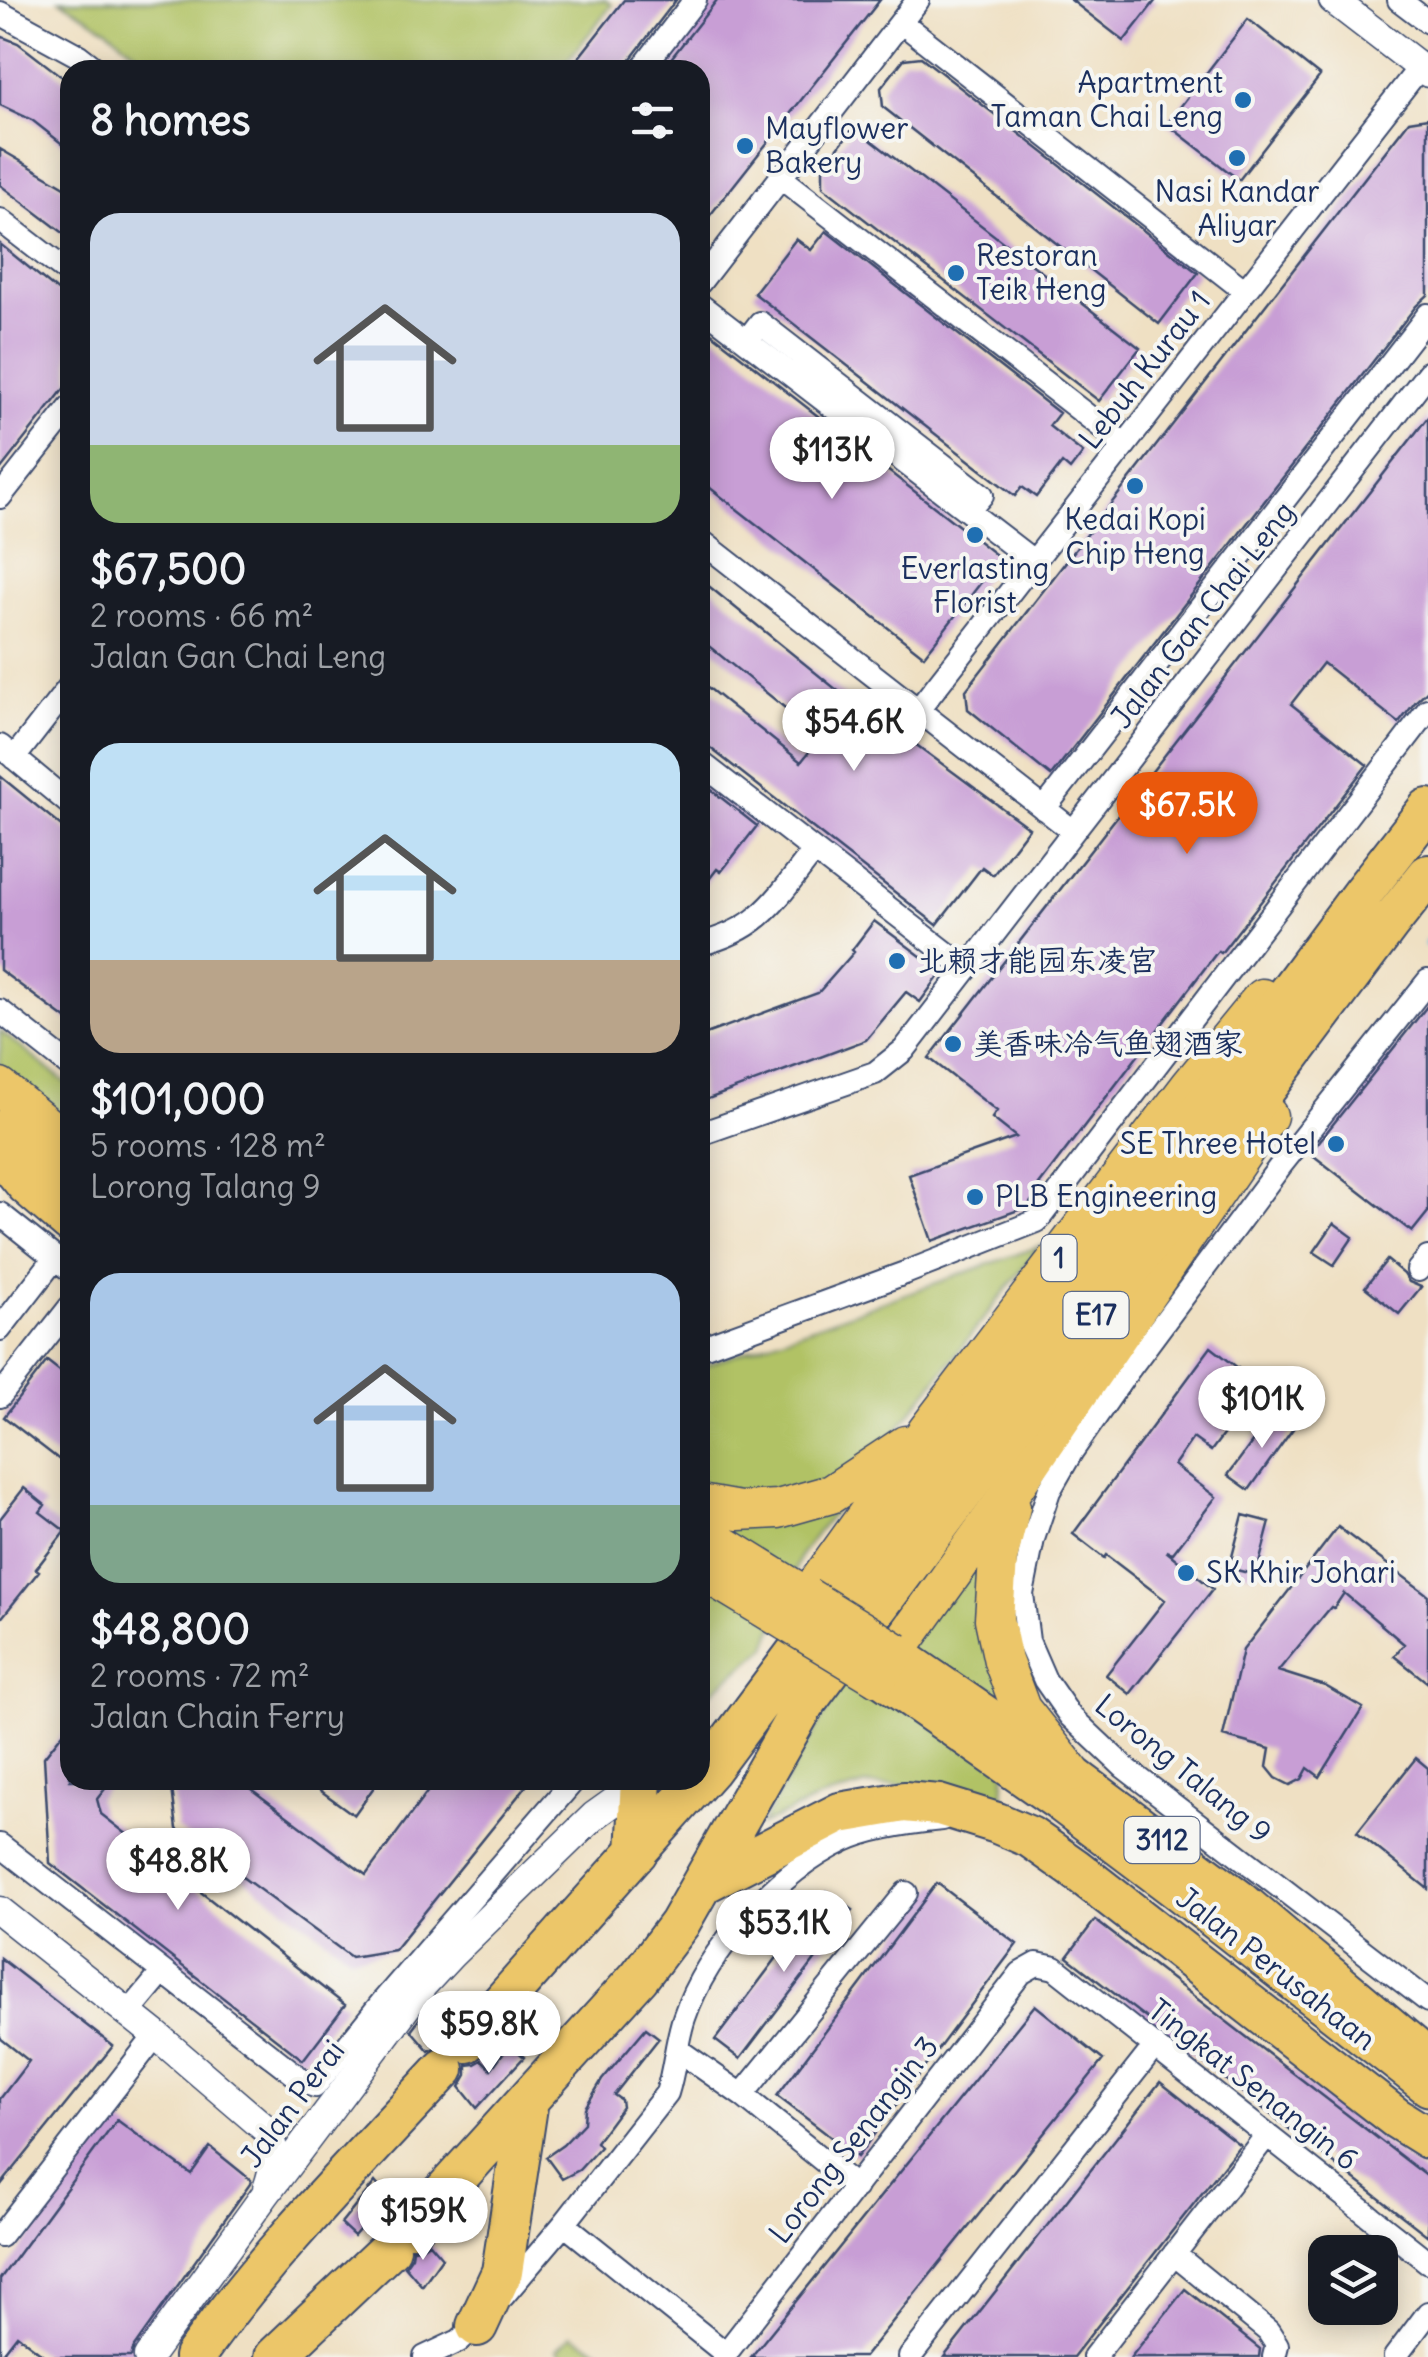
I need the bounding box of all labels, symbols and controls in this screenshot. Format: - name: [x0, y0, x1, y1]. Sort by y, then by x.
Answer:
- place label: Apartment Taman Chai Leng: [990, 63, 1223, 135]
- marker: Apartment Taman Chai Leng: [1232, 89, 1254, 111]
- icon: filters: [625, 93, 680, 148]
- text: 8 homes: [90, 94, 251, 146]
- place label: Mayflower Bakery: [765, 109, 909, 181]
- marker: Mayflower Bakery: [734, 135, 756, 157]
- marker: Nasi Kandar Aliyar: [1226, 147, 1248, 169]
- place label: Nasi Kandar Aliyar: [1155, 172, 1319, 244]
- place label: Restoran Teik Heng: [976, 236, 1107, 308]
- marker: Restoran Teik Heng: [945, 262, 967, 284]
- icon: home: [295, 278, 475, 458]
- street label: Lebuh Kurau 1: [1070, 282, 1218, 456]
- pin: $113K: [762, 417, 902, 502]
- text: $113K: [792, 429, 872, 470]
- marker: Kedai Kopi Chip Heng: [1124, 475, 1146, 497]
- street label: Jalan Gan Chai Leng: [1102, 493, 1303, 735]
- place label: Kedai Kopi Chip Heng: [1064, 500, 1206, 572]
- marker: Everlasting Florist: [964, 524, 986, 546]
- text: $67,500: [90, 543, 246, 595]
- place label: Everlasting Florist: [901, 549, 1049, 621]
- text: 2 rooms · 66 m²: [90, 595, 313, 636]
- text: Jalan Gan Chai Leng: [90, 636, 386, 677]
- pin: $54.6K: [773, 689, 935, 774]
- text: $54.6K: [804, 701, 904, 742]
- pin: $67.5K: [1106, 772, 1268, 857]
- text: $67.5K: [1139, 784, 1235, 825]
- icon: home: [295, 808, 475, 988]
- place label: 北赖才能园东凌宫: [917, 941, 1157, 979]
- marker: 北赖才能园东凌宫: [886, 950, 908, 972]
- place label: 美香味冷气鱼翅酒家: [973, 1024, 1243, 1062]
- marker: 美香味冷气鱼翅酒家: [942, 1033, 964, 1055]
- text: $101,000: [90, 1073, 265, 1125]
- place label: SE Three Hotel: [1120, 1124, 1316, 1162]
- text: 5 rooms · 128 m²: [90, 1125, 326, 1166]
- marker: SE Three Hotel: [1325, 1133, 1347, 1155]
- text: Lorong Talang 9: [90, 1166, 321, 1207]
- place label: PLB Engineering: [995, 1177, 1217, 1215]
- marker: PLB Engineering: [964, 1186, 986, 1208]
- road number: 1: [1042, 1235, 1076, 1281]
- road number: E17: [1064, 1292, 1128, 1338]
- icon: home: [295, 1338, 475, 1518]
- pin: $101K: [1192, 1366, 1332, 1451]
- text: $101K: [1220, 1378, 1304, 1419]
- place label: SK Khir Johari: [1206, 1553, 1396, 1591]
- marker: SK Khir Johari: [1175, 1562, 1197, 1584]
- text: $48,800: [90, 1603, 250, 1655]
- text: 2 rooms · 72 m²: [90, 1655, 310, 1696]
- street label: Lorong Talang 9: [1088, 1685, 1280, 1851]
- text: Jalan Chain Ferry: [90, 1696, 345, 1737]
- road number: 3112: [1124, 1817, 1200, 1863]
- pin: $48.8K: [97, 1828, 259, 1913]
- text: $48.8K: [128, 1840, 228, 1881]
- street label: Jalan Perusahaan: [1169, 1878, 1384, 2058]
- pin: $53.1K: [703, 1890, 865, 1975]
- text: $53.1K: [738, 1902, 830, 1943]
- street label: Tingkat Senangin 6: [1141, 1990, 1366, 2178]
- pin: $59.8K: [408, 1991, 570, 2076]
- text: $59.8K: [440, 2003, 538, 2044]
- street label: Lorong Senangin 3: [760, 2028, 946, 2251]
- street label: Jalan Perai: [232, 2032, 352, 2175]
- pin: $159K: [353, 2178, 493, 2263]
- text: $159K: [380, 2190, 466, 2231]
- map controls: [1308, 2235, 1398, 2325]
- button: layers: [1308, 2235, 1398, 2325]

